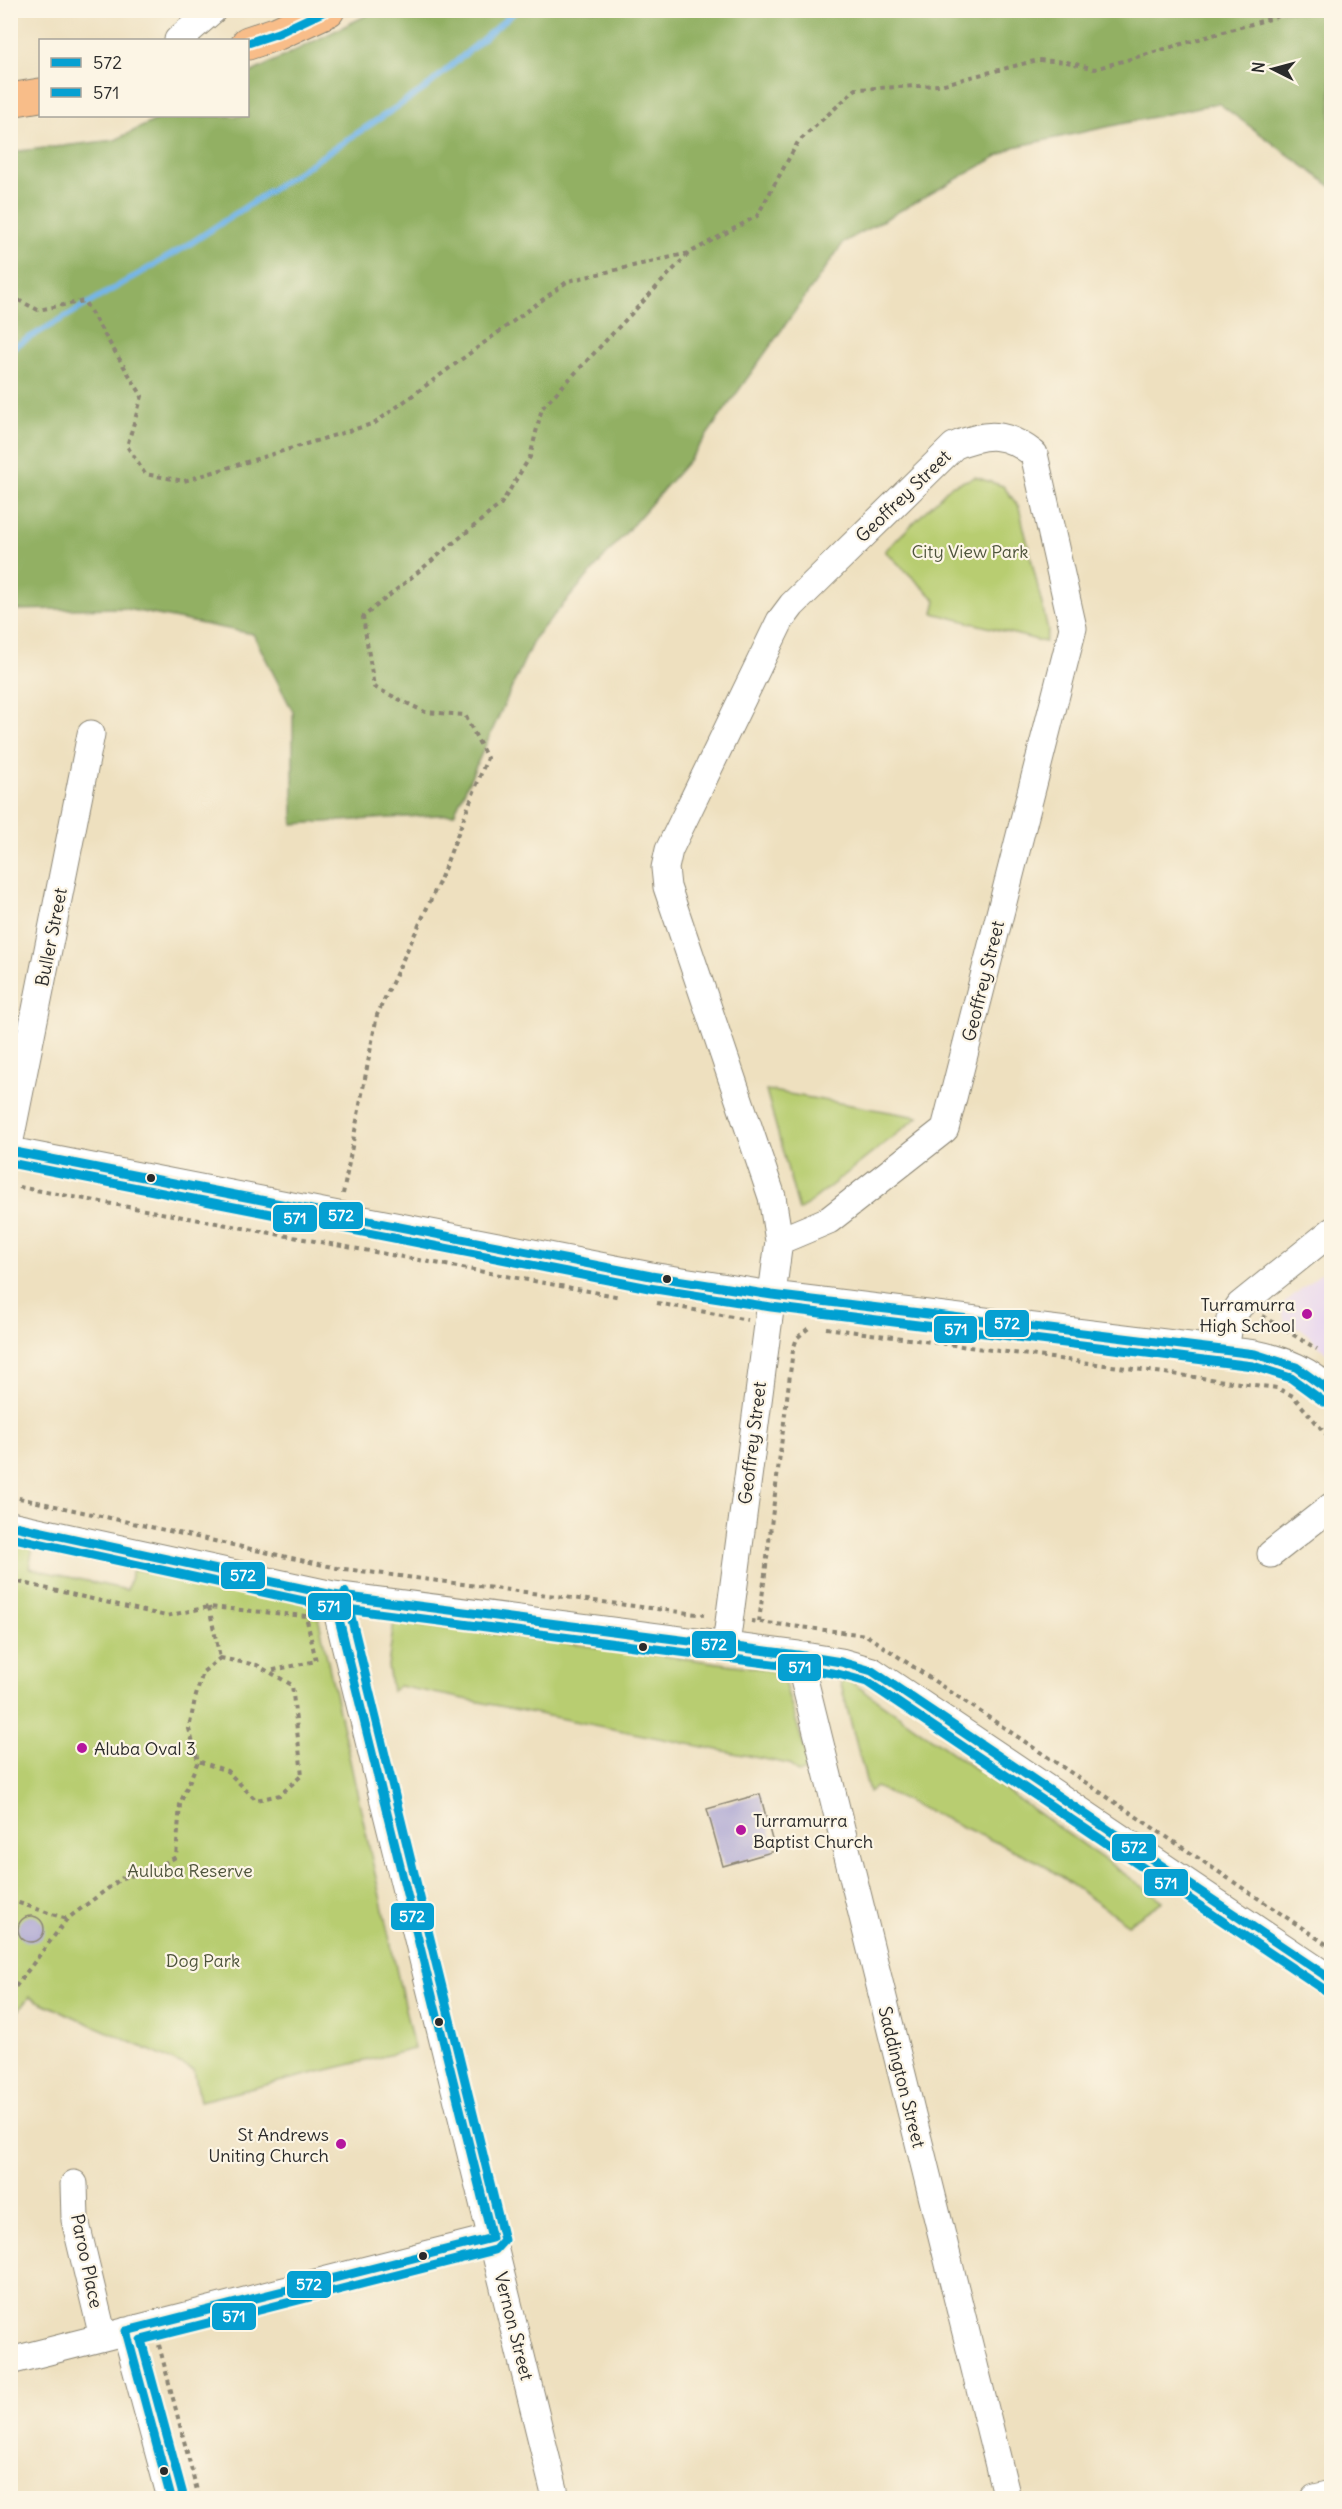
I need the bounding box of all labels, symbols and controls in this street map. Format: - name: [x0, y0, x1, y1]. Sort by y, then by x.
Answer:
- legend: [39, 39, 249, 117]
- north arrow: [1243, 39, 1303, 99]
- text: 572: [93, 51, 122, 74]
- text: N: [1248, 61, 1269, 74]
- text: 571: [93, 81, 119, 104]
- street label: Geoffrey Street: [851, 445, 955, 547]
- park label: City View Park: [911, 540, 1029, 563]
- street label: Buller Street: [30, 886, 72, 988]
- street label: Geoffrey Street: [957, 918, 1009, 1044]
- unlabelled marker: [145, 1172, 157, 1184]
- line badge: 572: [318, 1201, 364, 1230]
- line badge: 571: [272, 1204, 318, 1233]
- text: 572: [328, 1205, 354, 1225]
- text: 571: [283, 1208, 307, 1228]
- unlabelled marker: [661, 1273, 673, 1285]
- place label: Turramurra High School: [1200, 1293, 1295, 1337]
- marker: Turramurra High School: [1300, 1307, 1314, 1321]
- line badge: 572: [984, 1309, 1030, 1338]
- text: 572: [994, 1313, 1020, 1333]
- line badge: 571: [933, 1315, 978, 1344]
- text: 571: [944, 1319, 968, 1339]
- street label: Geoffrey Street: [733, 1380, 771, 1506]
- line badge: 572: [220, 1561, 266, 1590]
- text: 572: [230, 1565, 256, 1585]
- line badge: 571: [307, 1592, 352, 1621]
- text: 571: [317, 1596, 341, 1616]
- line badge: 572: [691, 1630, 737, 1659]
- text: 572: [701, 1634, 727, 1654]
- unlabelled marker: [637, 1641, 649, 1653]
- line badge: 571: [777, 1653, 822, 1682]
- text: 571: [788, 1657, 812, 1677]
- place label: Aluba Oval 3: [94, 1737, 196, 1760]
- marker: Aluba Oval 3: [75, 1741, 89, 1755]
- place label: Turramurra Baptist Church: [753, 1809, 873, 1853]
- marker: Turramurra Baptist Church: [734, 1823, 748, 1837]
- line badge: 572: [1111, 1833, 1157, 1862]
- text: 572: [1121, 1837, 1147, 1857]
- park label: Auluba Reserve: [127, 1859, 253, 1882]
- line badge: 571: [1143, 1868, 1189, 1897]
- text: 571: [1154, 1873, 1178, 1893]
- line badge: 572: [390, 1902, 435, 1931]
- text: 572: [399, 1906, 425, 1926]
- park label: Dog Park: [166, 1949, 240, 1972]
- street label: Saddington Street: [873, 2004, 931, 2150]
- unlabelled marker: [433, 2016, 445, 2028]
- place label: St Andrews Uniting Church: [208, 2123, 329, 2167]
- marker: St Andrews Uniting Church: [334, 2137, 348, 2151]
- street label: Paroo Place: [66, 2212, 108, 2310]
- unlabelled marker: [417, 2250, 429, 2262]
- street label: Vernon Street: [489, 2269, 539, 2383]
- line badge: 572: [286, 2270, 332, 2299]
- text: 572: [296, 2274, 322, 2294]
- line badge: 571: [211, 2302, 257, 2331]
- text: 571: [222, 2306, 246, 2326]
- unlabelled marker: [158, 2465, 170, 2477]

